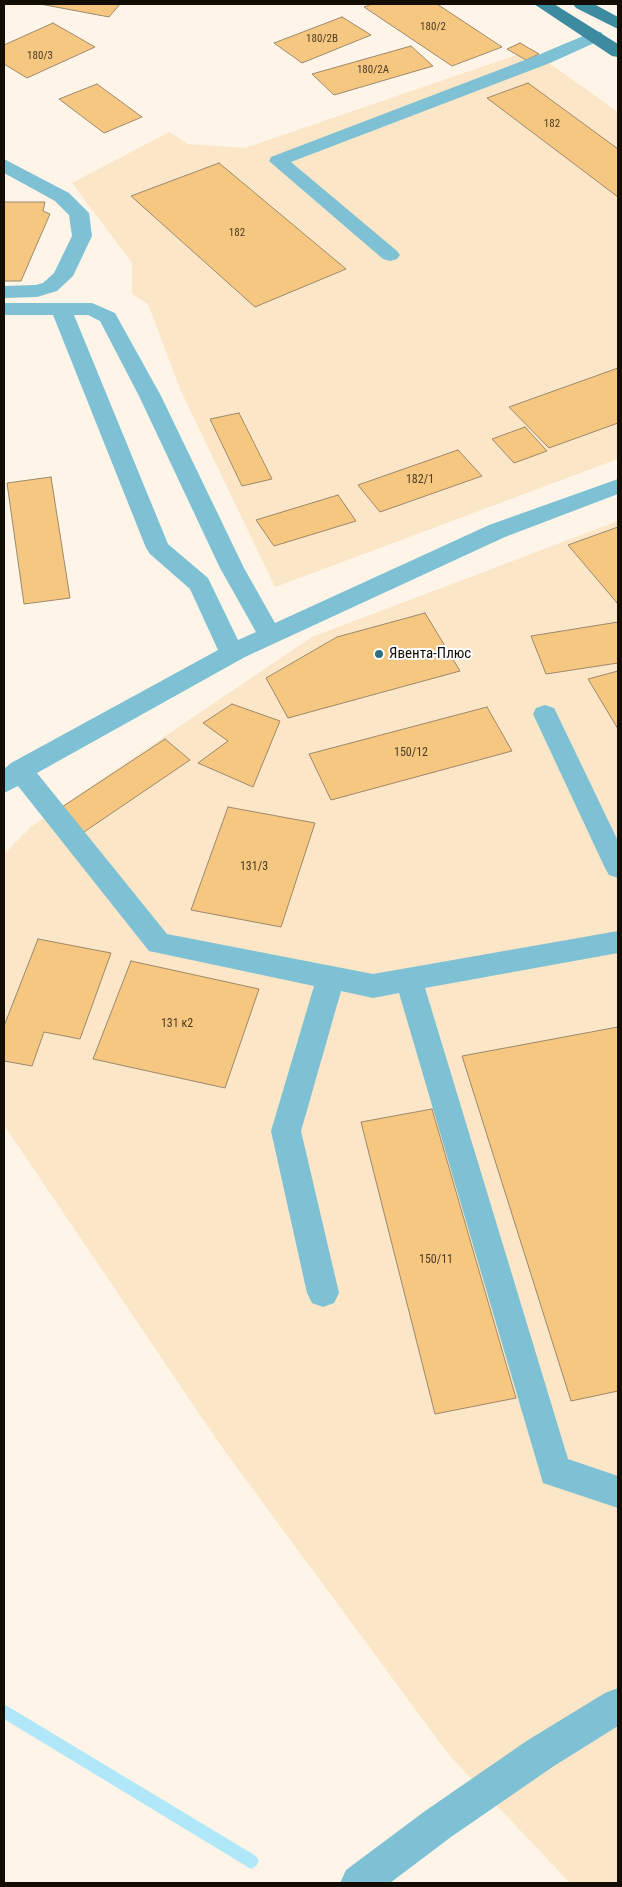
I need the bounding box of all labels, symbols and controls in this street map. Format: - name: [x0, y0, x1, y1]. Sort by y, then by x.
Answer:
- house number: 180/2: [420, 20, 446, 34]
- house number: 180/2В: [306, 32, 338, 46]
- house number: 180/3: [27, 49, 53, 63]
- house number: 180/2А: [357, 63, 389, 77]
- house number: 182: [544, 117, 560, 131]
- house number: 182: [229, 226, 245, 240]
- house number: 182/1: [406, 473, 434, 487]
- place label: Явента-Плюс: [389, 645, 471, 663]
- marker: Явента-Плюс: [373, 648, 385, 660]
- house number: 150/12: [394, 746, 428, 760]
- house number: 131/3: [240, 860, 268, 874]
- house number: 131 к2: [161, 1017, 193, 1031]
- house number: 150/11: [419, 1253, 453, 1267]

